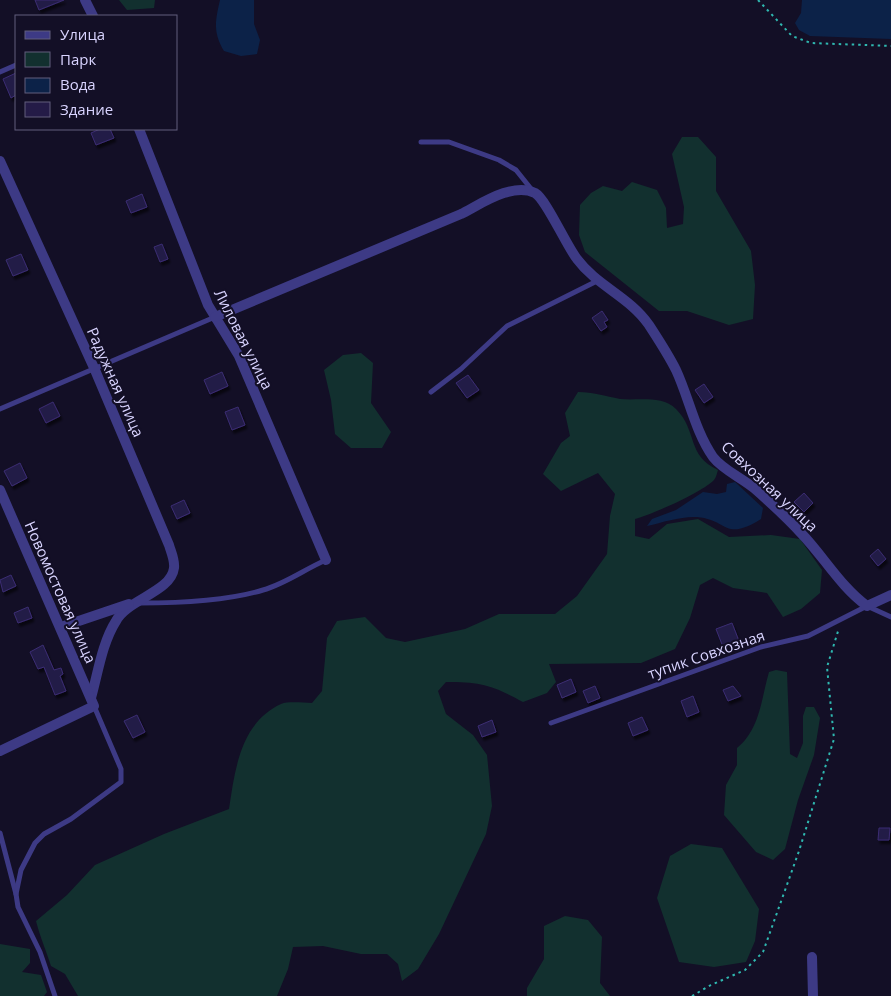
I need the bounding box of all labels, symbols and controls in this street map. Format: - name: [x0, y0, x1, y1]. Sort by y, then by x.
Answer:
- legend: [15, 15, 178, 130]
- text: Улица: [60, 24, 105, 44]
- text: Парк: [60, 49, 96, 69]
- text: Вода: [60, 74, 96, 94]
- text: Здание: [60, 99, 113, 119]
- street label: Лиловая улица: [210, 285, 278, 393]
- street label: Радужная улица: [83, 324, 149, 440]
- street label: Совхозная улица: [718, 436, 822, 536]
- street label: Новомостовая улица: [21, 518, 101, 666]
- street label: тупик Совхозная: [645, 625, 767, 683]

